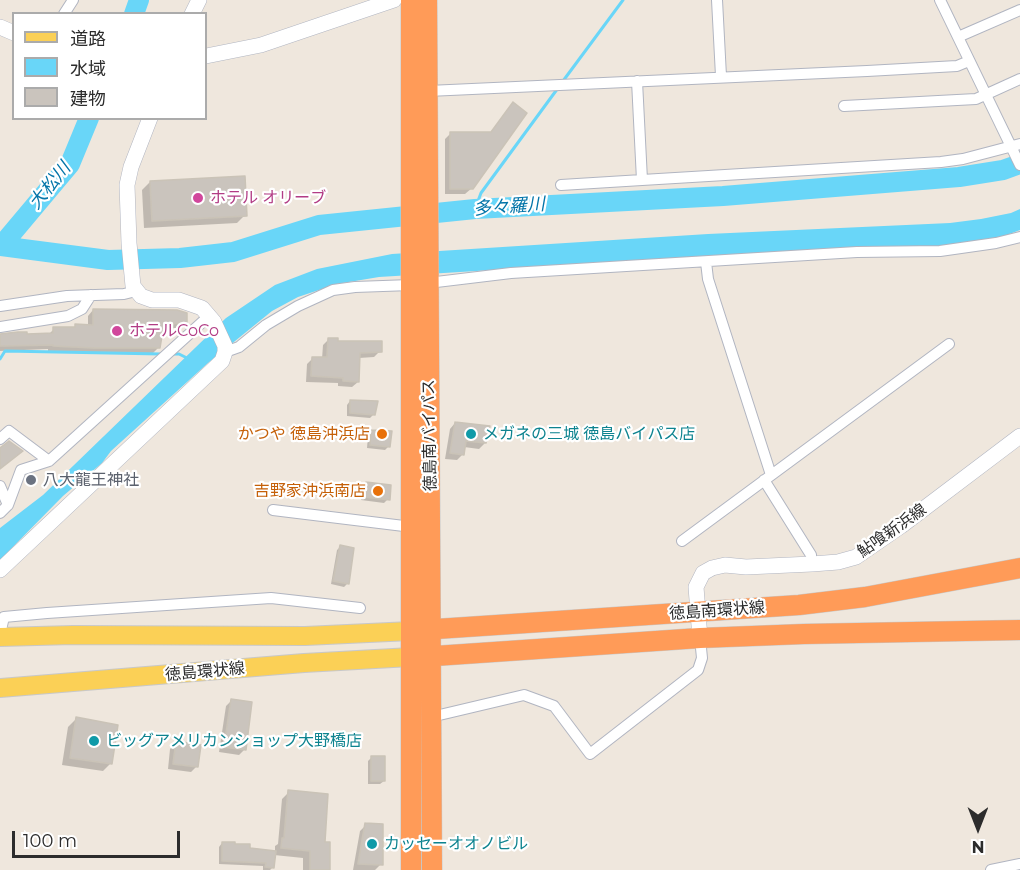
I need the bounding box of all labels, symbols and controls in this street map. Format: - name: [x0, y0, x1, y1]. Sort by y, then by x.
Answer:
- legend: [12, 12, 207, 120]
- text: 道路: [70, 28, 106, 50]
- text: 水域: [70, 58, 106, 80]
- text: 建物: [70, 88, 106, 110]
- water label: 大松川: [25, 158, 75, 214]
- place label: ホテル オリーブ: [210, 188, 326, 208]
- marker: ホテル オリーブ: [191, 191, 205, 205]
- water label: 多々羅川: [472, 194, 546, 220]
- place label: ホテルCoCo: [129, 321, 219, 341]
- marker: ホテルCoCo: [110, 324, 124, 338]
- street label: 徳島南バイパス: [419, 379, 441, 491]
- place label: かつや 徳島沖浜店: [238, 424, 370, 444]
- place label: メガネの三城 徳島バイパス店: [483, 424, 695, 444]
- marker: かつや 徳島沖浜店: [375, 427, 389, 441]
- marker: メガネの三城 徳島バイパス店: [464, 427, 478, 441]
- place label: 八大龍王神社: [43, 470, 139, 490]
- marker: 八大龍王神社: [24, 473, 38, 487]
- place label: 吉野家沖浜南店: [254, 481, 366, 501]
- marker: 吉野家沖浜南店: [371, 484, 385, 498]
- street label: 鮎喰新浜線: [854, 500, 930, 562]
- street label: 徳島南環状線: [668, 598, 766, 624]
- street label: 徳島環状線: [164, 659, 246, 685]
- place label: ビッグアメリカンショップ大野橋店: [106, 731, 362, 751]
- marker: ビッグアメリカンショップ大野橋店: [87, 734, 101, 748]
- north arrow: [948, 798, 1008, 858]
- scale bar: [15, 819, 183, 857]
- text: 100 m: [23, 830, 77, 852]
- place label: カッセーオオノビル: [384, 834, 528, 854]
- marker: カッセーオオノビル: [365, 837, 379, 851]
- text: N: [972, 837, 984, 856]

